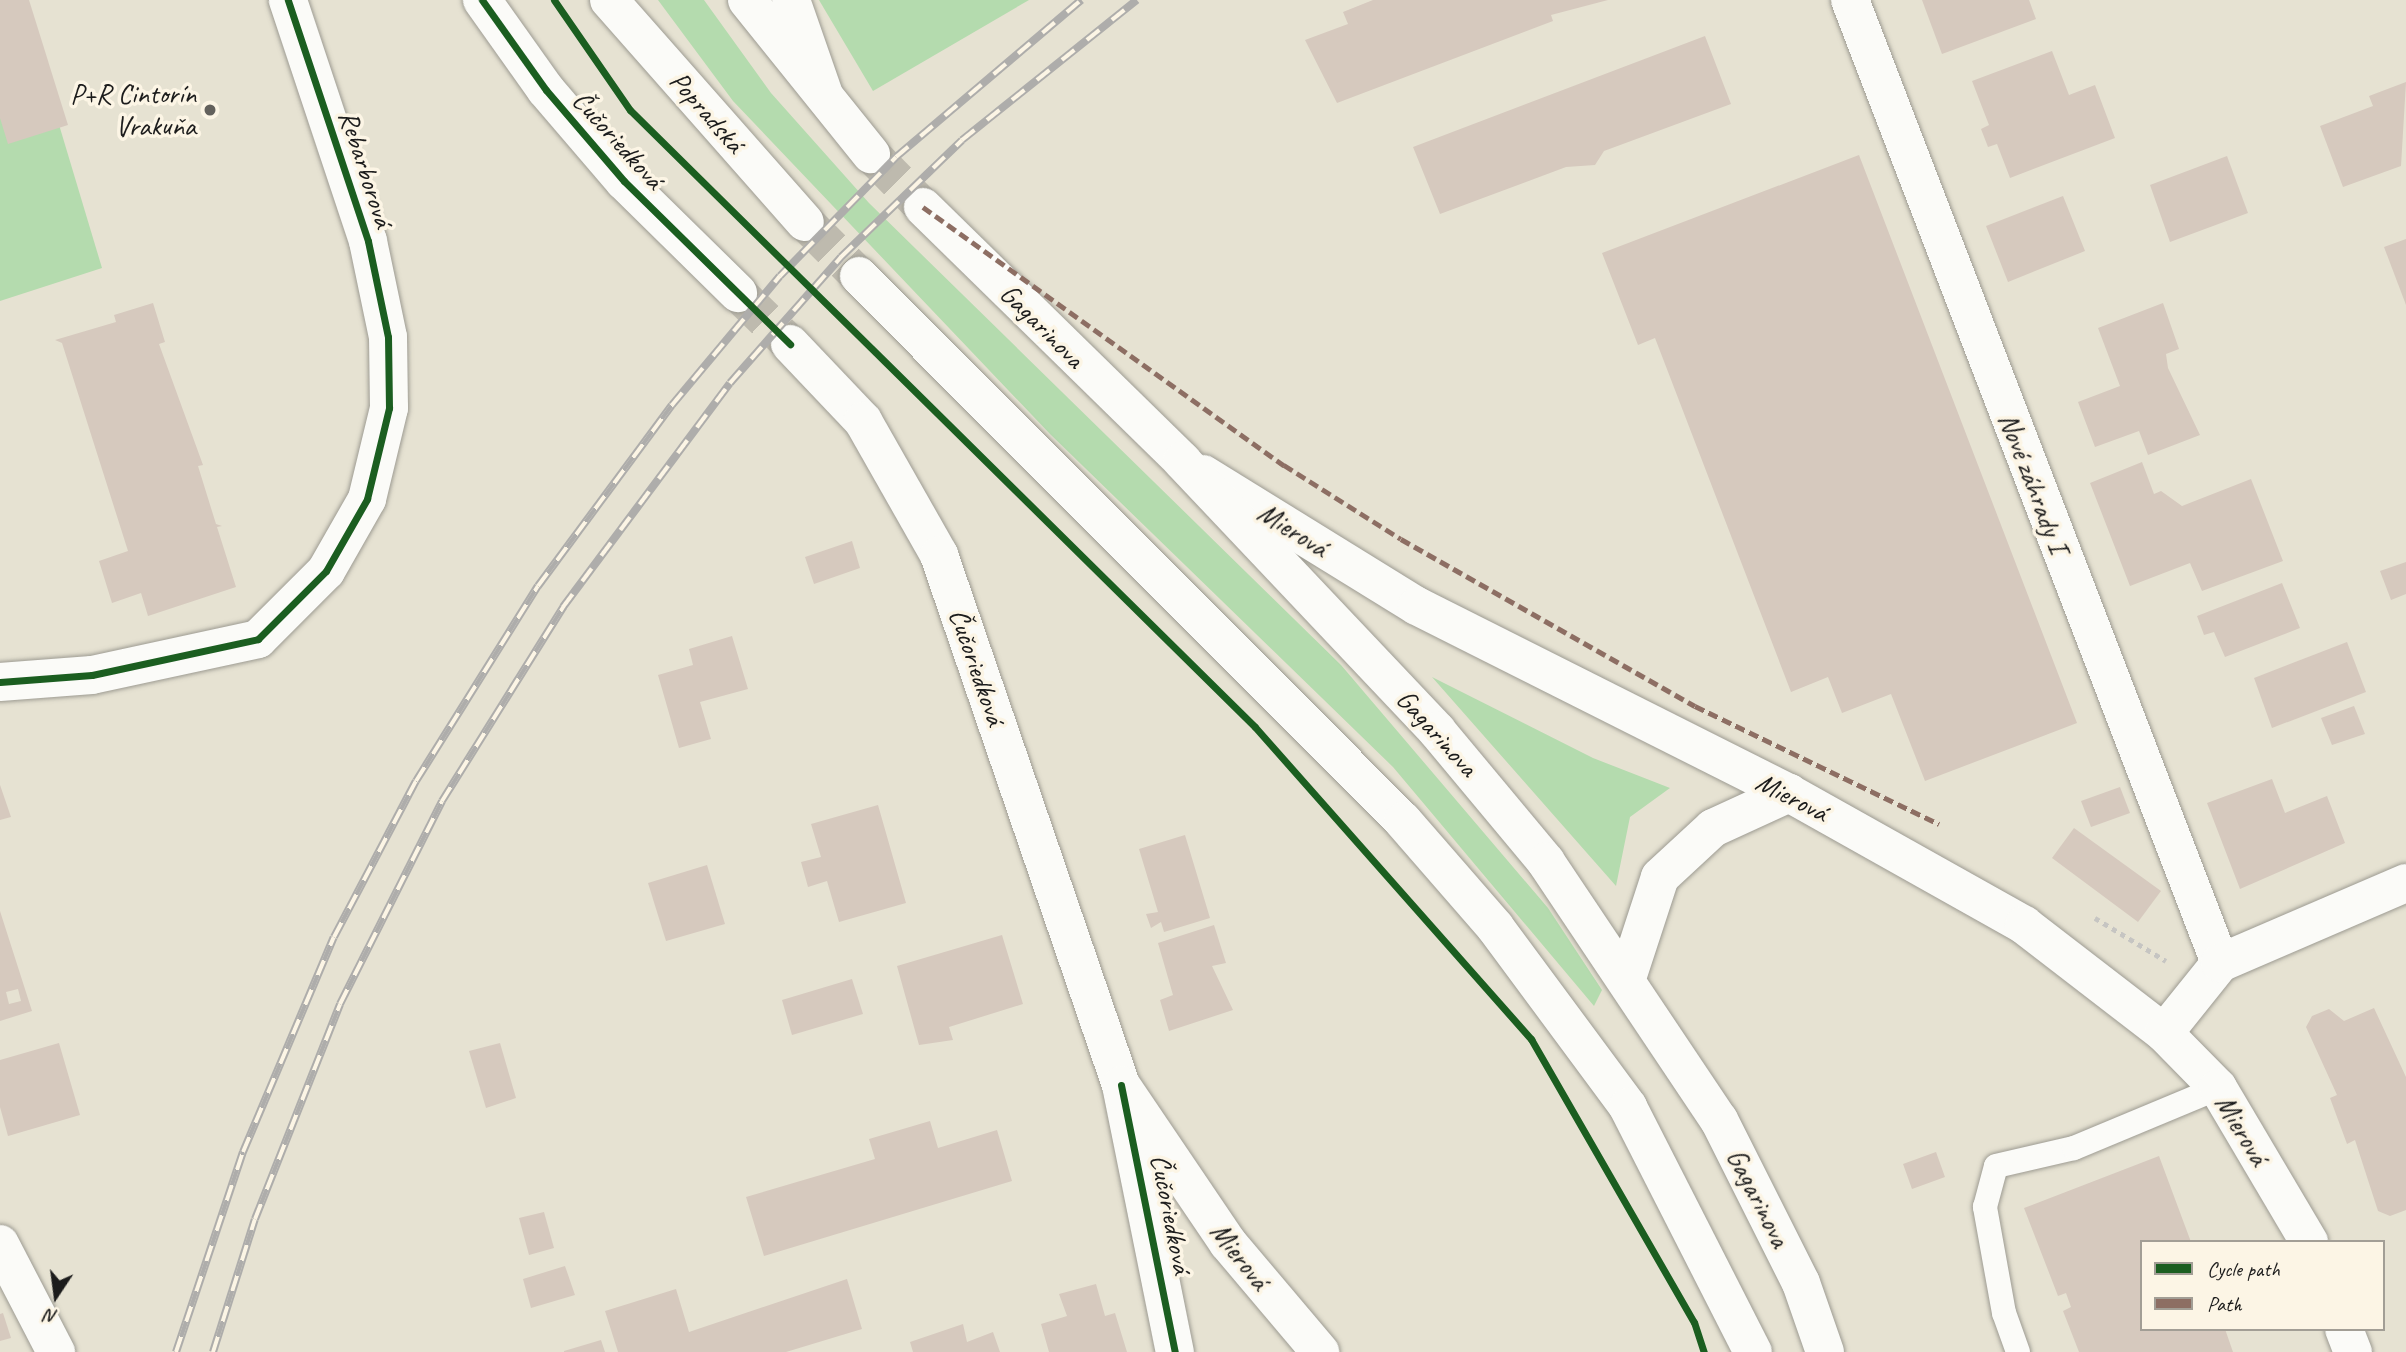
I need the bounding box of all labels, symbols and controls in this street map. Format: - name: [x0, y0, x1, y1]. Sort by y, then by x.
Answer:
- street label: Popradská: [663, 64, 751, 160]
- place label: P+R Cintorín Vrakuňa: [71, 77, 196, 143]
- street label: Čučoriedková: [565, 84, 671, 196]
- marker: P+R Cintorín Vrakuňa: [202, 102, 218, 118]
- street label: Rebarborová: [331, 106, 401, 232]
- street label: Gagarinova: [993, 277, 1091, 375]
- street label: Nové záhrady I: [1991, 408, 2075, 558]
- street label: Mierová: [1252, 496, 1334, 564]
- street label: Čučoriedková: [941, 604, 1013, 730]
- street label: Gagarinova: [1389, 683, 1485, 783]
- street label: Mierová: [1750, 765, 1834, 829]
- street label: Mierová: [2208, 1089, 2276, 1171]
- street label: Gagarinova: [1719, 1143, 1797, 1253]
- street label: Čučoriedková: [1143, 1151, 1199, 1277]
- street label: Mierová: [1203, 1216, 1277, 1296]
- legend: [2140, 1240, 2385, 1331]
- text: Cycle path: [2207, 1256, 2280, 1282]
- north arrow: [21, 1261, 91, 1331]
- text: Path: [2207, 1291, 2242, 1317]
- text: N: [43, 1303, 60, 1329]

